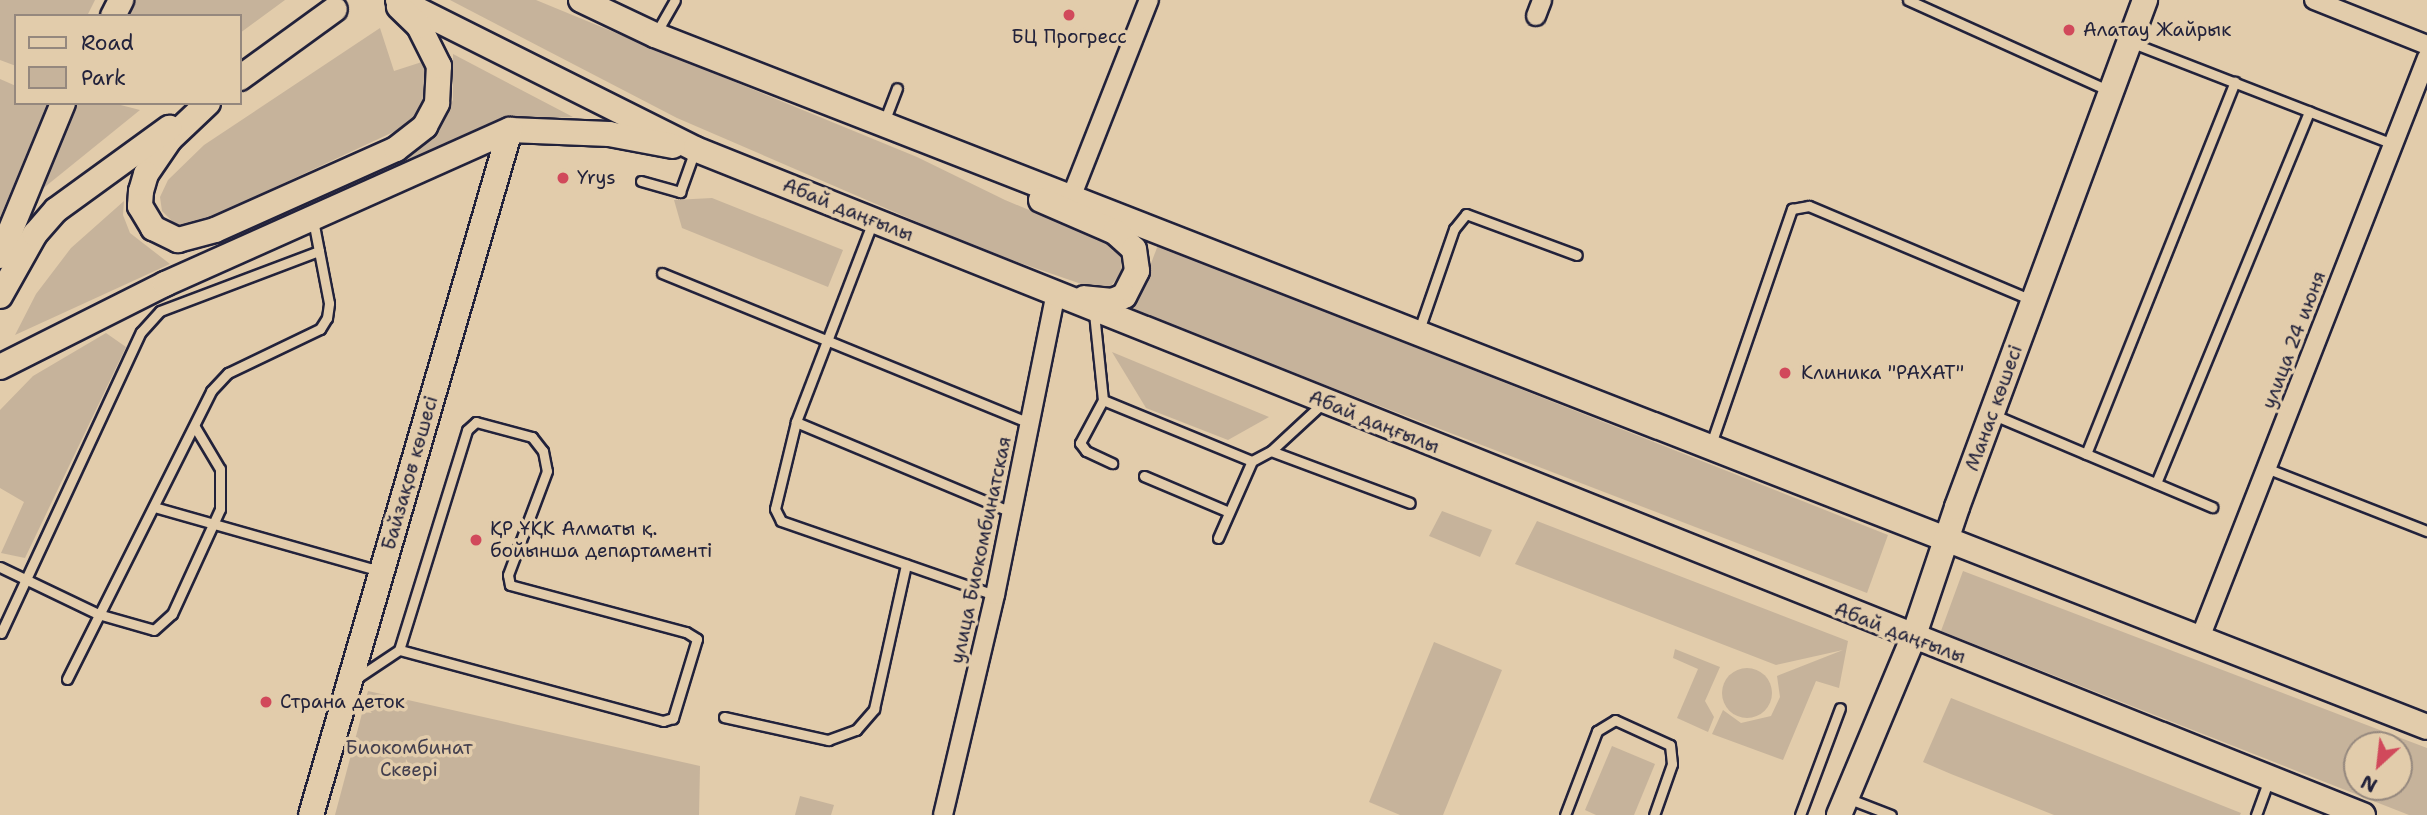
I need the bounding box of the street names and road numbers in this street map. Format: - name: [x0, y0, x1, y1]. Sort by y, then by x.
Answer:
- street label: Абай даңғылы: [779, 173, 917, 247]
- street label: улица 24 июня: [2257, 268, 2331, 412]
- street label: Манас көшесі: [1961, 342, 2027, 474]
- street label: Абай даңғылы: [1305, 385, 1443, 459]
- street label: Байзақов көшесі: [377, 393, 443, 553]
- street label: улица Биокомбинатская: [946, 434, 1016, 666]
- street label: Абай даңғылы: [1831, 598, 1969, 668]

